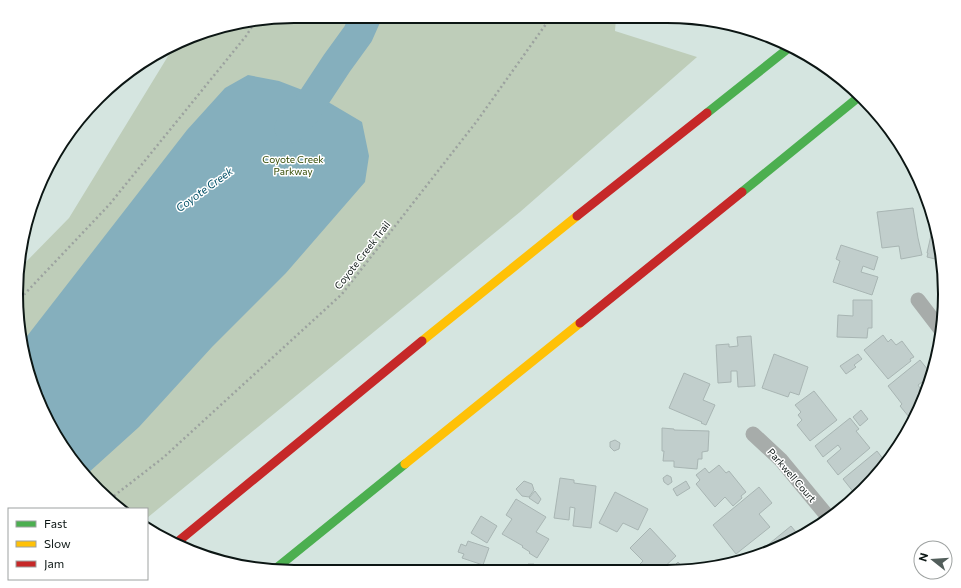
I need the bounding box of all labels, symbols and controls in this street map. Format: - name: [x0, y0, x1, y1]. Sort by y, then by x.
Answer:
- park label: Coyote Creek Parkway: [262, 153, 324, 177]
- water label: Coyote Creek: [173, 163, 236, 214]
- street label: Coyote Creek Trail: [332, 219, 392, 291]
- street label: Parkwell Court: [765, 446, 819, 504]
- legend: [8, 508, 148, 580]
- text: Fast: [44, 516, 67, 530]
- text: Slow: [44, 536, 71, 550]
- north arrow: [913, 540, 953, 580]
- text: N: [916, 551, 930, 563]
- text: Jam: [44, 556, 64, 571]

